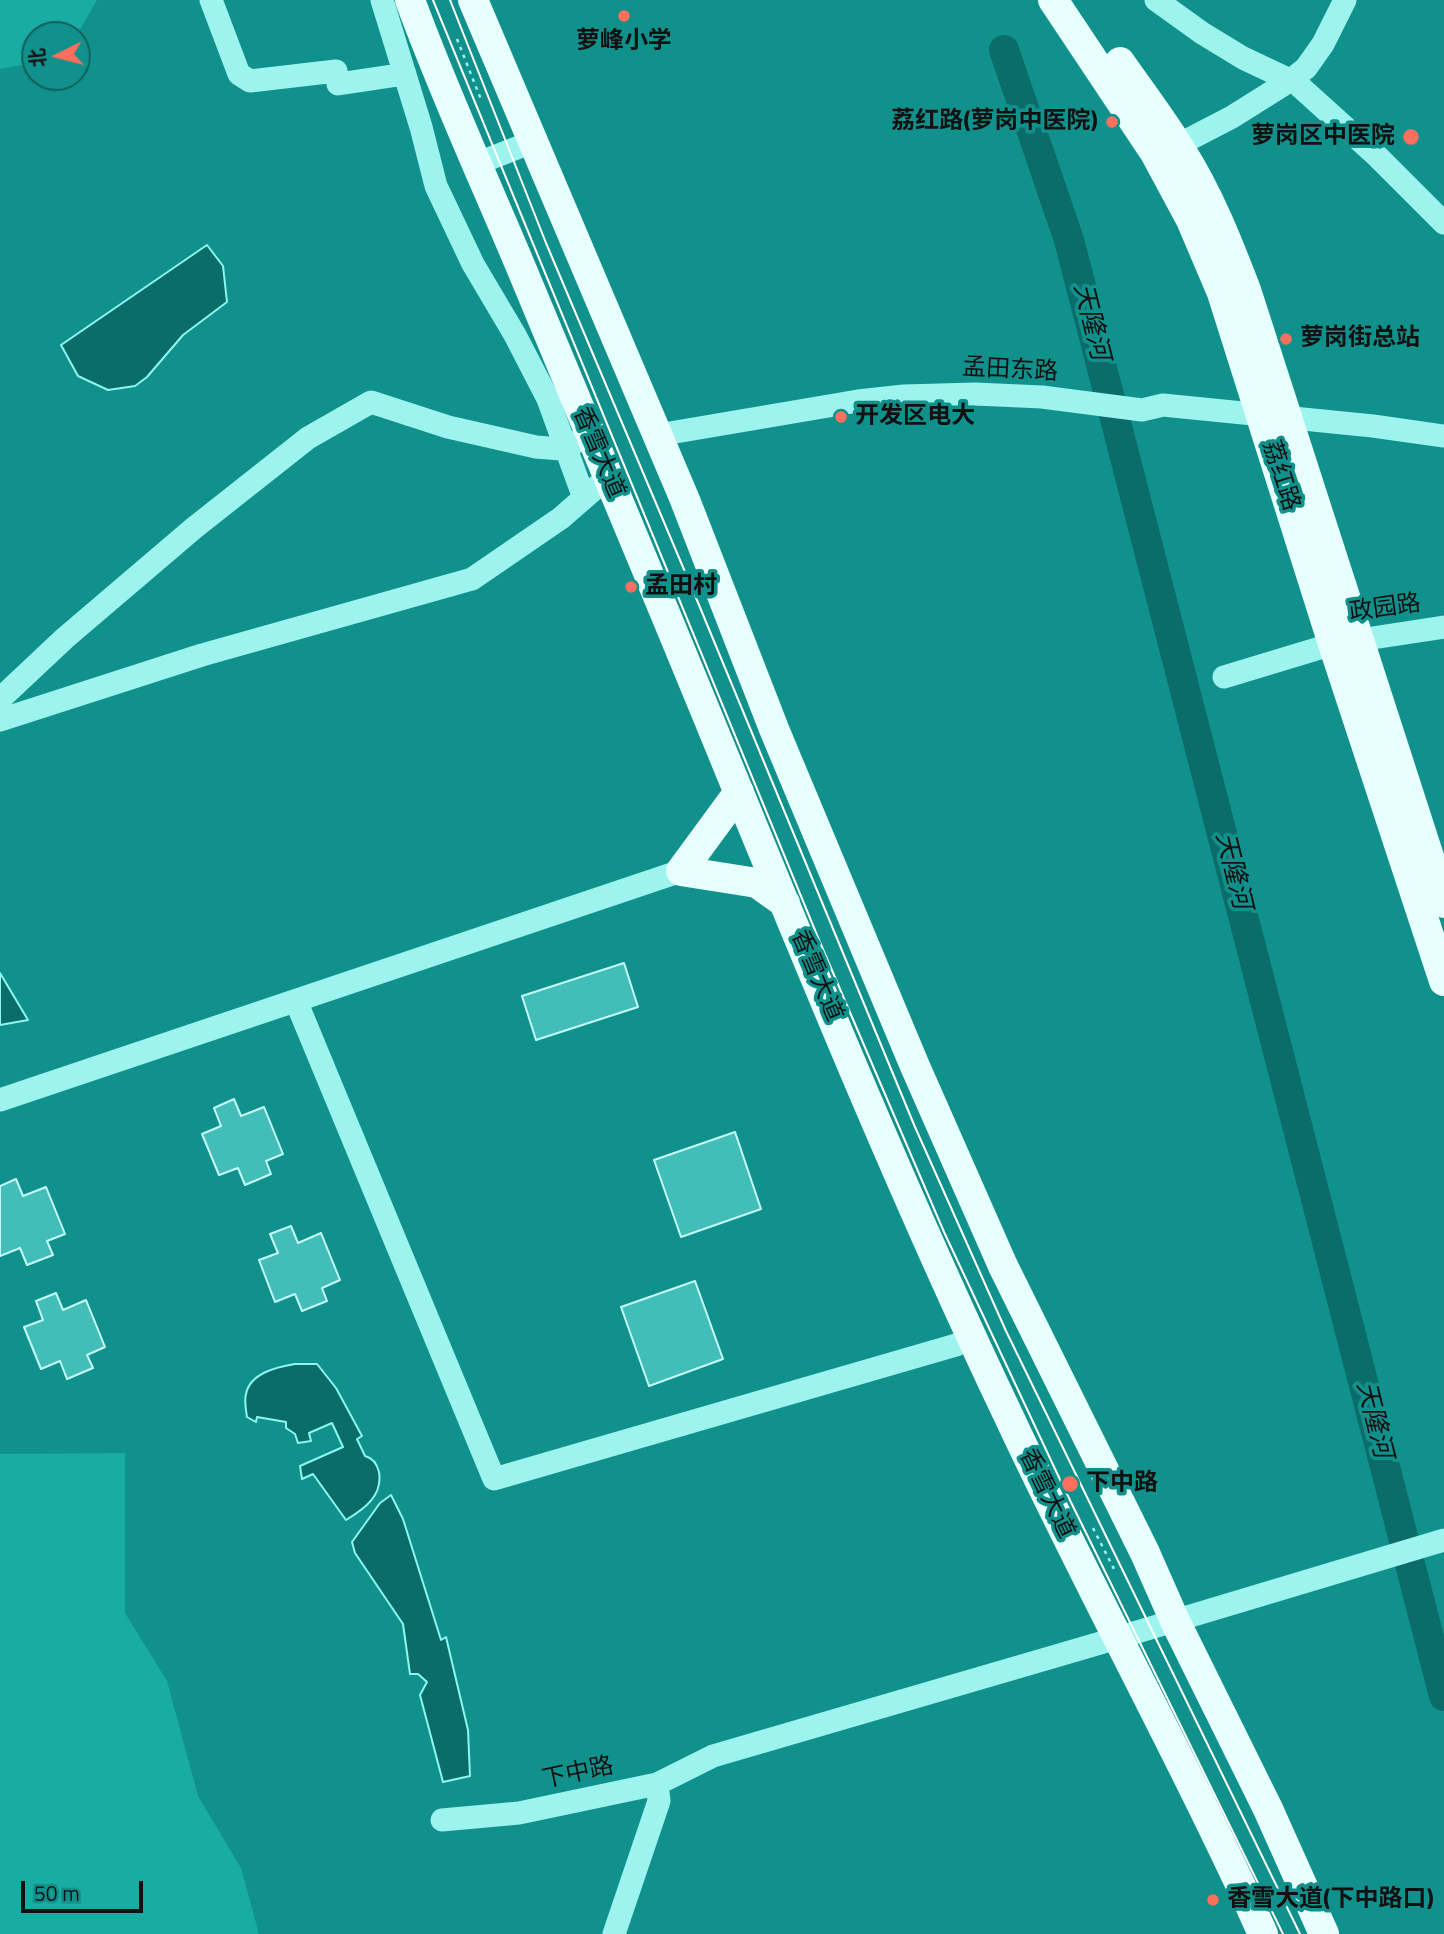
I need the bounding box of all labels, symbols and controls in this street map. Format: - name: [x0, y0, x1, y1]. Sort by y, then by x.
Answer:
- marker: 萝峰小学: [616, 8, 632, 24]
- north arrow: [21, 21, 91, 91]
- place label: 萝峰小学: [576, 28, 672, 56]
- text: 北: [21, 47, 52, 69]
- place label: 荔红路(萝岗中医院): [891, 108, 1098, 136]
- marker: 荔红路(萝岗中医院): [1104, 114, 1120, 130]
- place label: 萝岗区中医院: [1251, 123, 1395, 151]
- marker: 萝岗区中医院: [1401, 127, 1421, 147]
- water label: 天隆河: [1065, 280, 1115, 364]
- place label: 萝岗街总站: [1300, 325, 1420, 353]
- marker: 萝岗街总站: [1278, 331, 1294, 347]
- street label: 孟田东路: [961, 354, 1059, 388]
- street label: 香雪大道: [566, 403, 630, 503]
- place label: 开发区电大: [855, 403, 975, 431]
- marker: 开发区电大: [833, 409, 849, 425]
- street label: 荔红路: [1255, 437, 1305, 515]
- place label: 孟田村: [645, 573, 717, 601]
- marker: 孟田村: [623, 579, 639, 595]
- street label: 政园路: [1347, 590, 1423, 628]
- water label: 天隆河: [1207, 829, 1257, 913]
- street label: 香雪大道: [784, 926, 848, 1026]
- water label: 天隆河: [1348, 1378, 1398, 1462]
- street label: 香雪大道: [1012, 1445, 1080, 1543]
- place label: 下中路: [1086, 1470, 1158, 1498]
- marker: 下中路: [1060, 1474, 1080, 1494]
- street label: 下中路: [540, 1752, 616, 1796]
- scale bar: [24, 1868, 147, 1912]
- text: 50 m: [34, 1877, 80, 1909]
- place label: 香雪大道(下中路口): [1227, 1886, 1434, 1914]
- marker: 香雪大道(下中路口): [1205, 1892, 1221, 1908]

